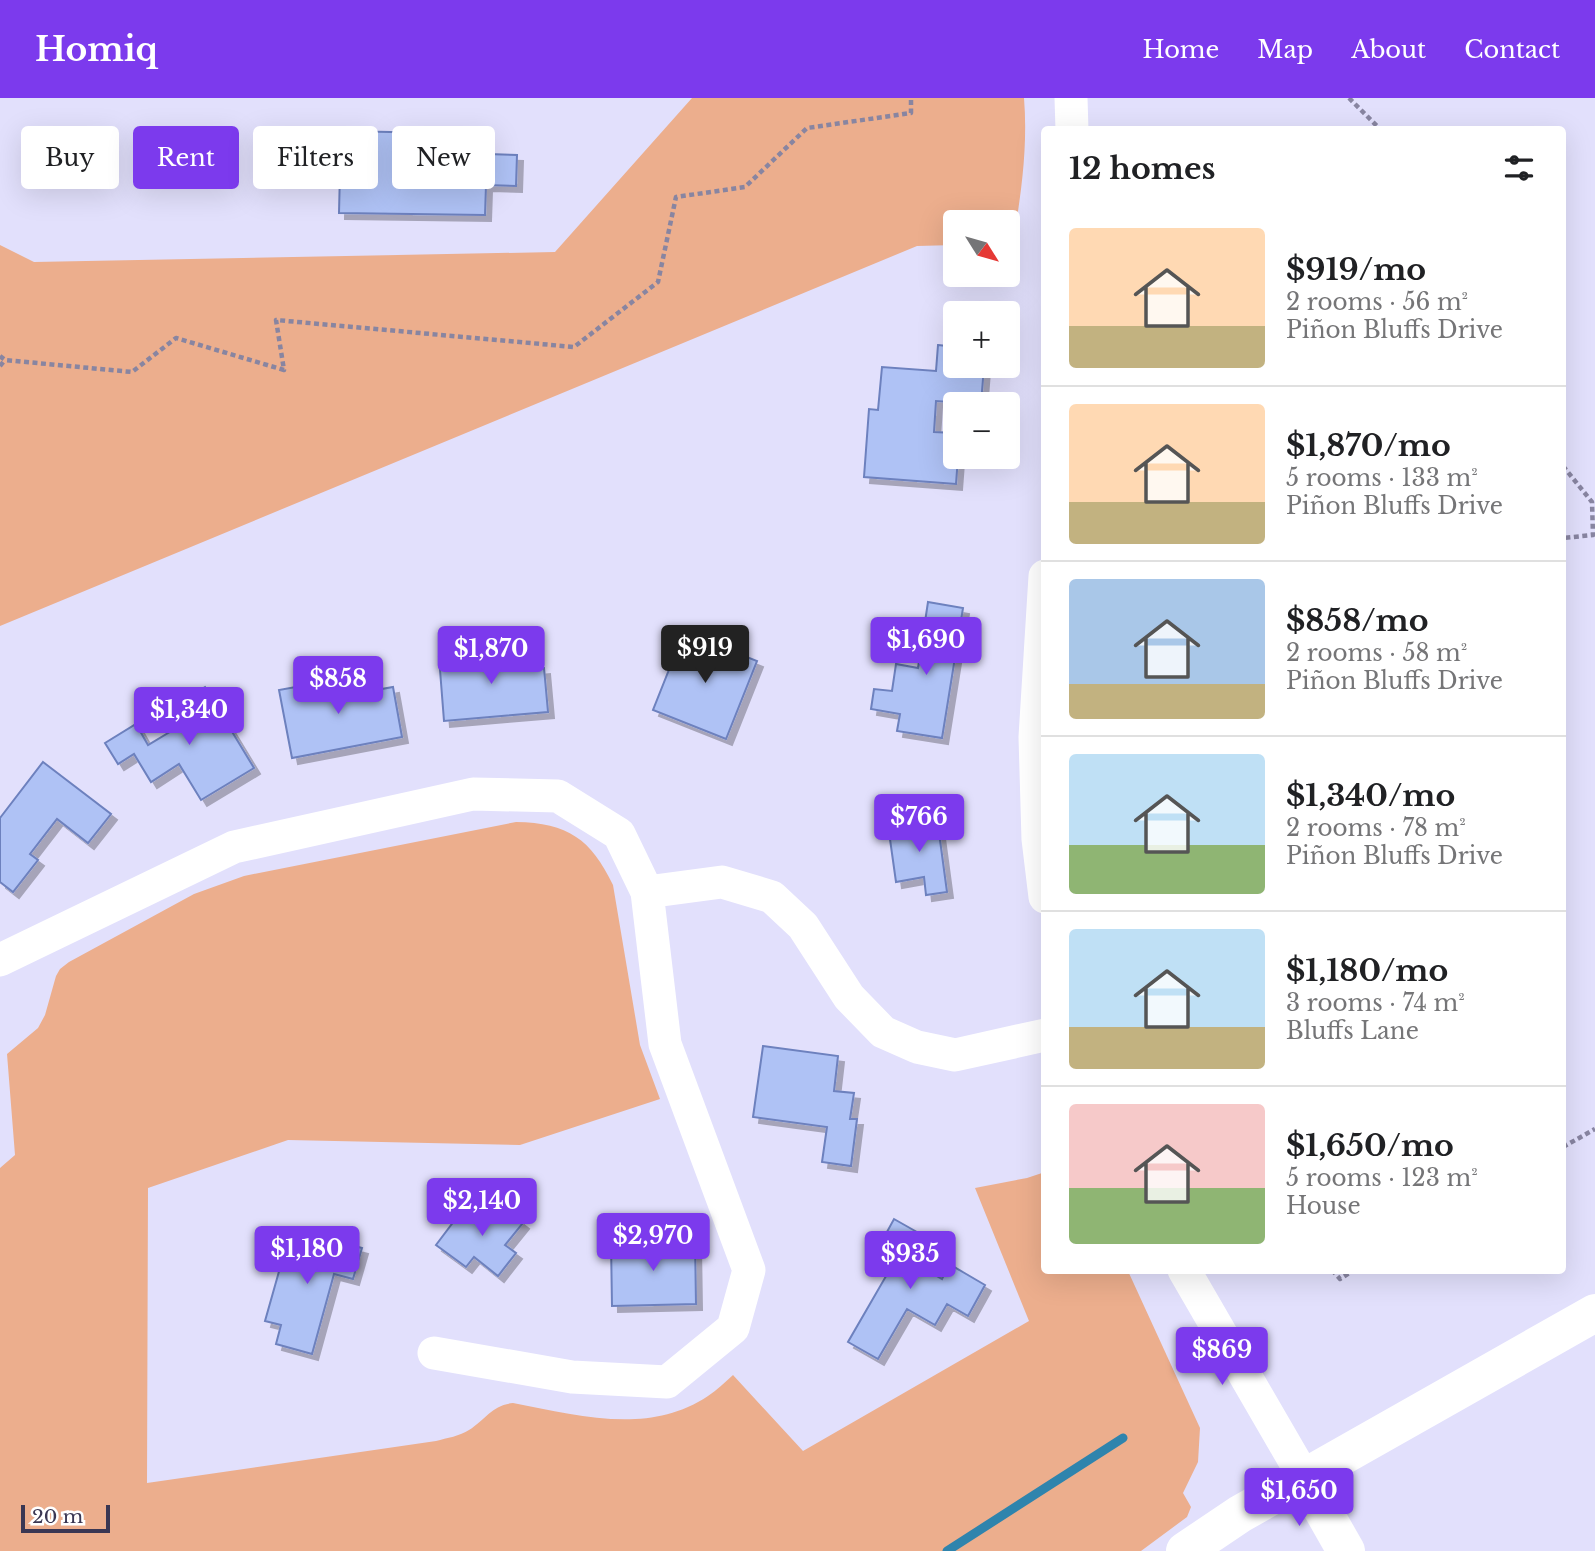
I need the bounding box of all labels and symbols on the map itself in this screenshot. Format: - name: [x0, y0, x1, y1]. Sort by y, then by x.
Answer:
- north arrow: [943, 210, 1020, 287]
- pin: $1,690: [869, 618, 983, 677]
- pin: $1,870: [434, 626, 548, 686]
- pin: $919: [664, 626, 746, 685]
- pin: $858: [297, 656, 379, 716]
- pin: $1,340: [132, 688, 246, 747]
- pin: $766: [878, 794, 960, 854]
- pin: $2,140: [425, 1178, 539, 1238]
- pin: $2,970: [596, 1214, 710, 1273]
- pin: $1,180: [250, 1226, 364, 1286]
- pin: $935: [869, 1232, 951, 1291]
- pin: $869: [1181, 1328, 1263, 1387]
- pin: $1,650: [1242, 1468, 1356, 1528]
- scale bar: [21, 1502, 110, 1534]

